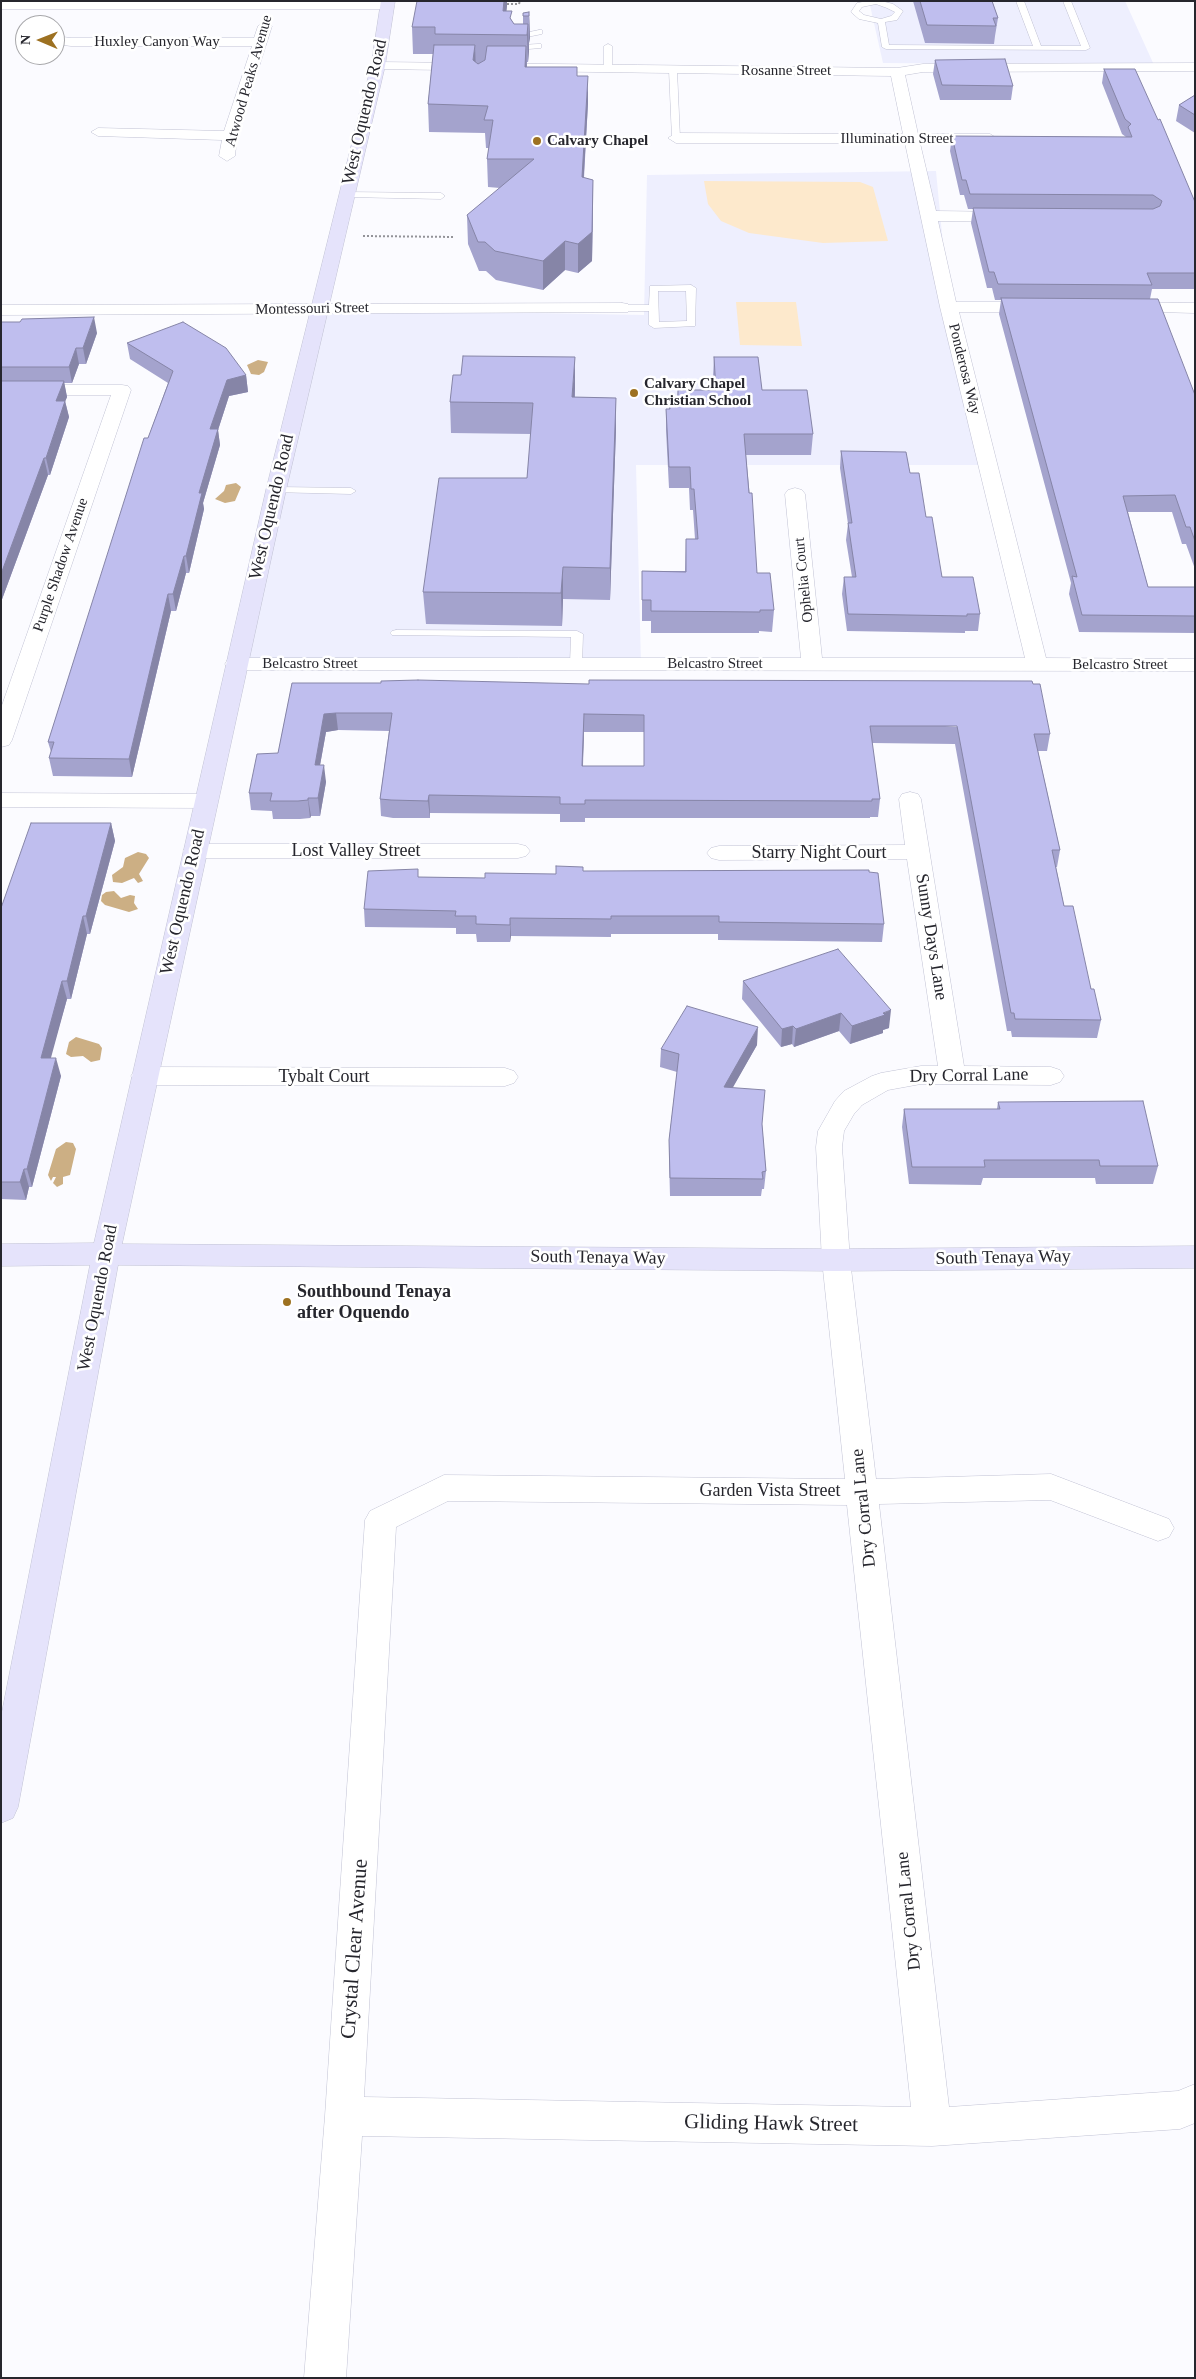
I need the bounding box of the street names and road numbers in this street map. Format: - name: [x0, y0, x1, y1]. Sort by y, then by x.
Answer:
- street label: Atwood Peaks Avenue: [222, 13, 276, 149]
- street label: Huxley Canyon Way: [94, 33, 220, 51]
- street label: West Oquendo Road: [338, 37, 392, 187]
- street label: Rosanne Street: [741, 62, 831, 80]
- street label: Illumination Street: [841, 130, 953, 148]
- street label: Montessouri Street: [255, 299, 369, 319]
- street label: Ponderosa Way: [944, 322, 984, 416]
- street label: West Oquendo Road: [245, 432, 299, 582]
- street label: Purple Shadow Avenue: [30, 496, 92, 634]
- street label: Ophelia Court: [791, 537, 817, 623]
- street label: Belcastro Street: [262, 655, 358, 673]
- street label: Belcastro Street: [667, 655, 763, 673]
- street label: Belcastro Street: [1072, 656, 1168, 674]
- street label: West Oquendo Road: [156, 827, 210, 977]
- street label: Lost Valley Street: [292, 840, 420, 862]
- street label: Starry Night Court: [752, 842, 886, 864]
- street label: Sunny Days Lane: [910, 872, 952, 1002]
- street label: Dry Corral Lane: [909, 1064, 1029, 1088]
- street label: Tybalt Court: [278, 1066, 370, 1088]
- street label: West Oquendo Road: [73, 1223, 123, 1373]
- street label: South Tenaya Way: [530, 1246, 666, 1270]
- street label: South Tenaya Way: [935, 1246, 1071, 1270]
- street label: Dry Corral Lane: [847, 1448, 881, 1568]
- street label: Garden Vista Street: [700, 1480, 840, 1502]
- street label: Dry Corral Lane: [892, 1851, 926, 1971]
- street label: Crystal Clear Avenue: [336, 1858, 374, 2040]
- street label: Gliding Hawk Street: [684, 2110, 858, 2138]

